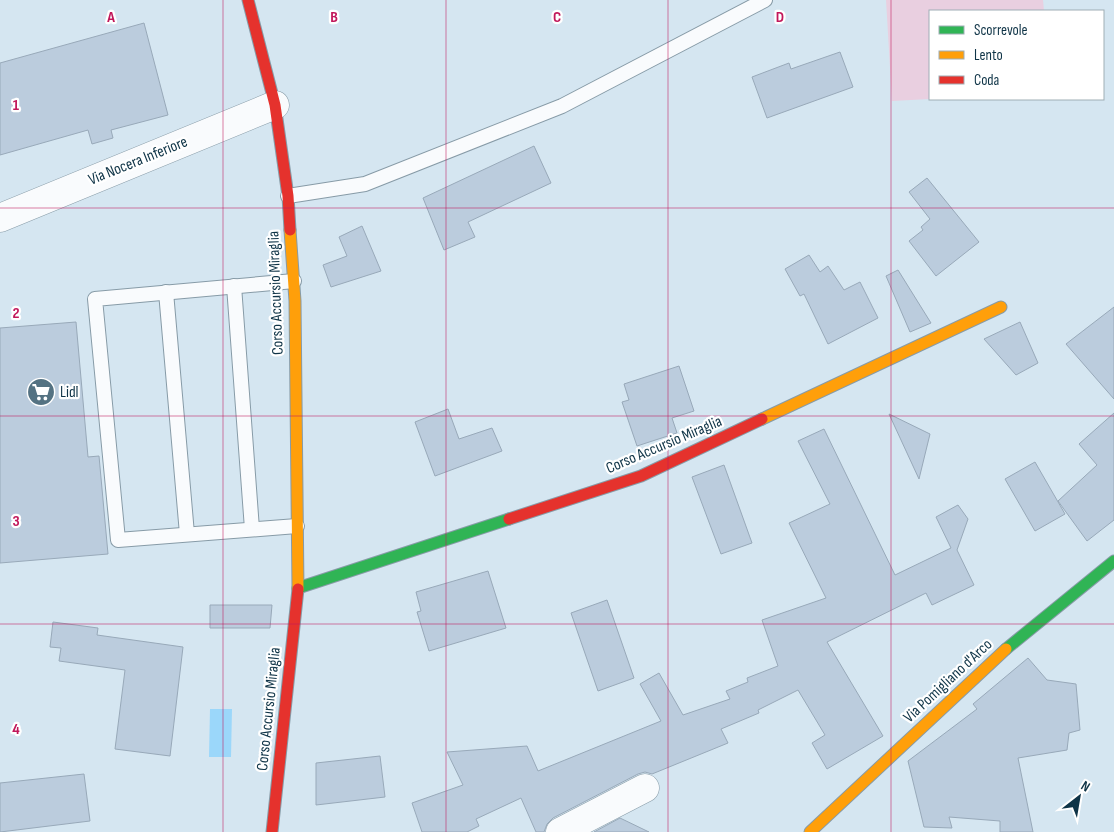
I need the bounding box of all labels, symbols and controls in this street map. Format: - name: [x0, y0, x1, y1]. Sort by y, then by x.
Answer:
- text: A: [106, 8, 115, 27]
- text: B: [330, 8, 338, 27]
- text: C: [553, 8, 561, 27]
- text: D: [776, 8, 784, 27]
- legend: [929, 10, 1104, 100]
- text: Scorrevole: [974, 21, 1028, 40]
- text: Lento: [974, 46, 1003, 65]
- text: Coda: [974, 71, 1000, 90]
- text: 1: [13, 96, 20, 115]
- street label: Via Nocera Inferiore: [86, 132, 190, 190]
- street label: Corso Accursio Miraglia: [264, 231, 288, 355]
- text: 2: [12, 304, 20, 323]
- supermarket icon: Lidl: [26, 377, 56, 407]
- place label: Lidl: [60, 383, 79, 402]
- street label: Corso Accursio Miraglia: [603, 412, 725, 478]
- text: 3: [12, 512, 20, 531]
- street label: Via Pomigliano d'Arco: [900, 635, 996, 727]
- street label: Corso Accursio Miraglia: [253, 646, 285, 772]
- text: 4: [12, 720, 20, 739]
- north arrow: [1054, 772, 1104, 822]
- text: N: [1078, 777, 1093, 795]

